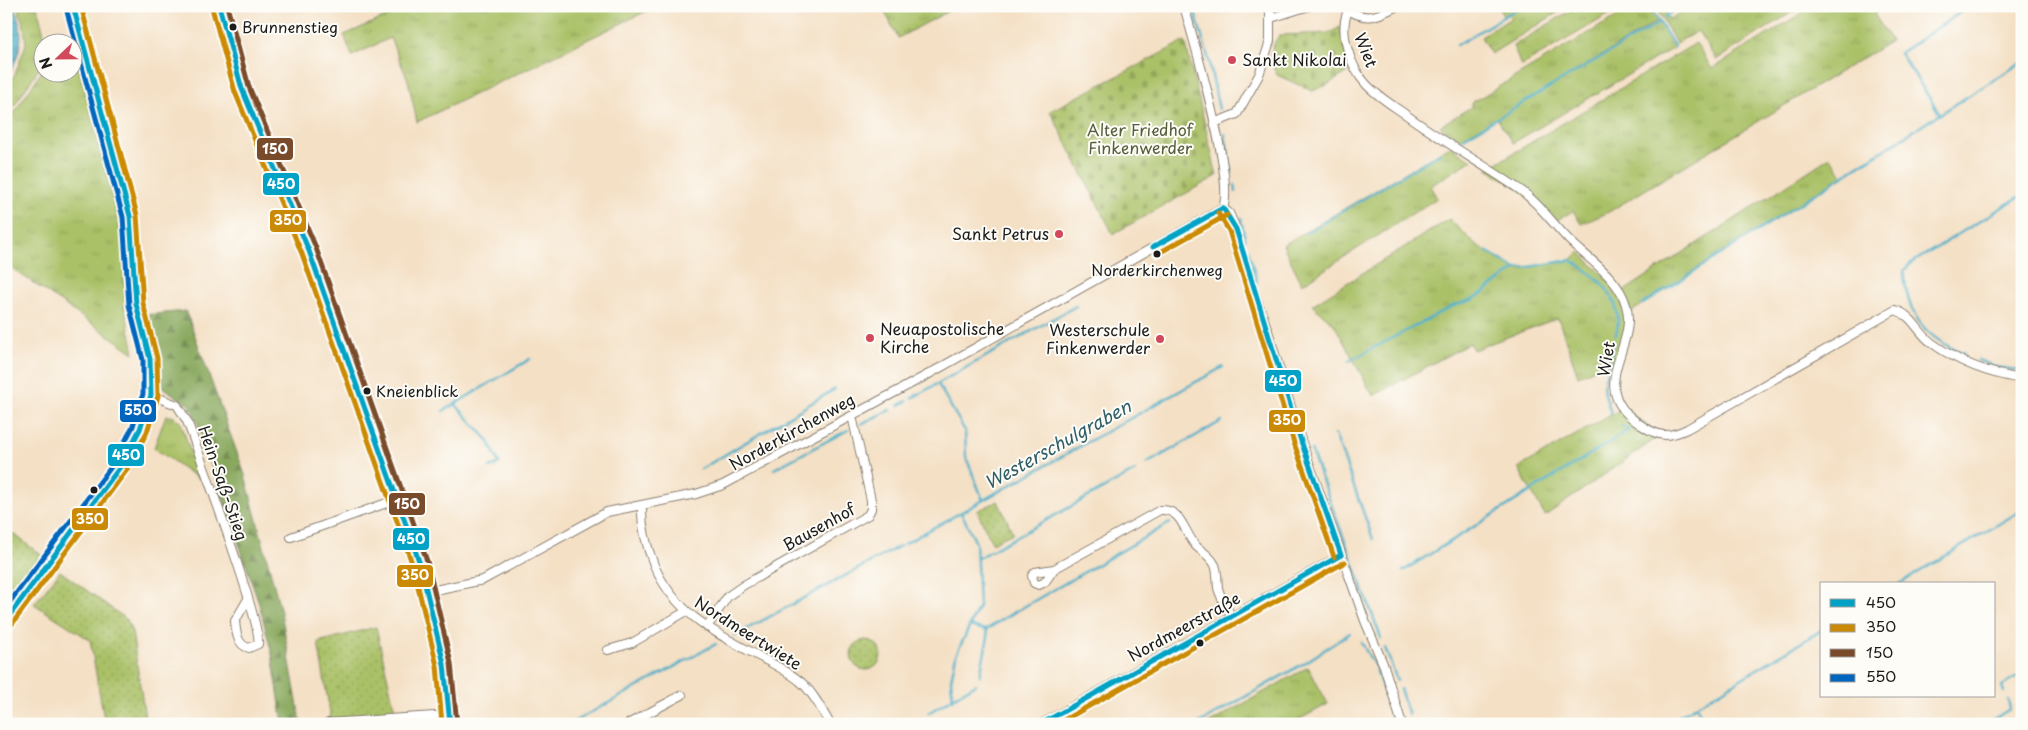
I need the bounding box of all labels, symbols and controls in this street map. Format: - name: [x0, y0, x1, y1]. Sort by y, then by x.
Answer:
- place label: Brunnenstieg: [242, 15, 338, 38]
- marker: Brunnenstieg: [228, 22, 238, 32]
- street label: Wiet: [1349, 29, 1385, 71]
- north arrow: [32, 32, 82, 82]
- place label: Sankt Nikolai: [1242, 47, 1347, 71]
- text: N: [34, 54, 57, 72]
- marker: Sankt Nikolai: [1226, 54, 1238, 66]
- park label: Alter Friedhof Finkenwerder: [1087, 117, 1195, 159]
- line badge: 150: [256, 137, 294, 161]
- text: 150: [262, 138, 288, 159]
- line badge: 450: [262, 172, 300, 196]
- text: 450: [267, 173, 295, 194]
- line badge: 350: [269, 209, 307, 233]
- text: 350: [274, 209, 302, 230]
- place label: Sankt Petrus: [952, 221, 1049, 245]
- marker: Sankt Petrus: [1053, 228, 1065, 240]
- marker: Norderkirchenweg: [1152, 249, 1162, 259]
- place label: Norderkirchenweg: [1091, 258, 1223, 281]
- place label: Neuapostolische Kirche: [880, 316, 1004, 358]
- place label: Westerschule Finkenwerder: [1046, 317, 1151, 359]
- marker: Neuapostolische Kirche: [864, 332, 876, 344]
- marker: Westerschule Finkenwerder: [1154, 333, 1166, 345]
- street label: Wiet: [1590, 338, 1620, 379]
- line badge: 450: [1264, 369, 1302, 393]
- text: 450: [1269, 370, 1297, 391]
- place label: Kneienblick: [376, 379, 458, 402]
- marker: Kneienblick: [362, 386, 372, 396]
- street label: Norderkirchenweg: [724, 387, 859, 476]
- water label: Westerschulgraben: [979, 392, 1136, 495]
- line badge: 550: [119, 399, 157, 423]
- text: 550: [124, 399, 152, 420]
- line badge: 350: [1268, 409, 1306, 433]
- text: 350: [1273, 409, 1301, 430]
- street label: Hein-Saß-Stieg: [193, 422, 255, 543]
- line badge: 450: [107, 443, 145, 467]
- text: 450: [112, 444, 140, 465]
- unlabelled marker: [89, 485, 99, 495]
- line badge: 150: [388, 492, 426, 516]
- text: 150: [394, 493, 420, 514]
- street label: Bausenhof: [778, 496, 861, 556]
- line badge: 350: [71, 507, 109, 531]
- text: 350: [76, 508, 104, 529]
- line badge: 450: [392, 527, 430, 551]
- text: 450: [397, 528, 425, 549]
- line badge: 350: [396, 564, 434, 588]
- text: 350: [401, 564, 429, 585]
- legend: [1820, 582, 1996, 698]
- street label: Nordmeerstraße: [1123, 585, 1244, 667]
- street label: Nordmeertwiete: [690, 589, 807, 675]
- text: 450: [1866, 590, 1896, 613]
- text: 350: [1866, 614, 1896, 637]
- unlabelled marker: [1195, 638, 1205, 648]
- text: 150: [1866, 640, 1893, 663]
- text: 550: [1866, 664, 1896, 687]

